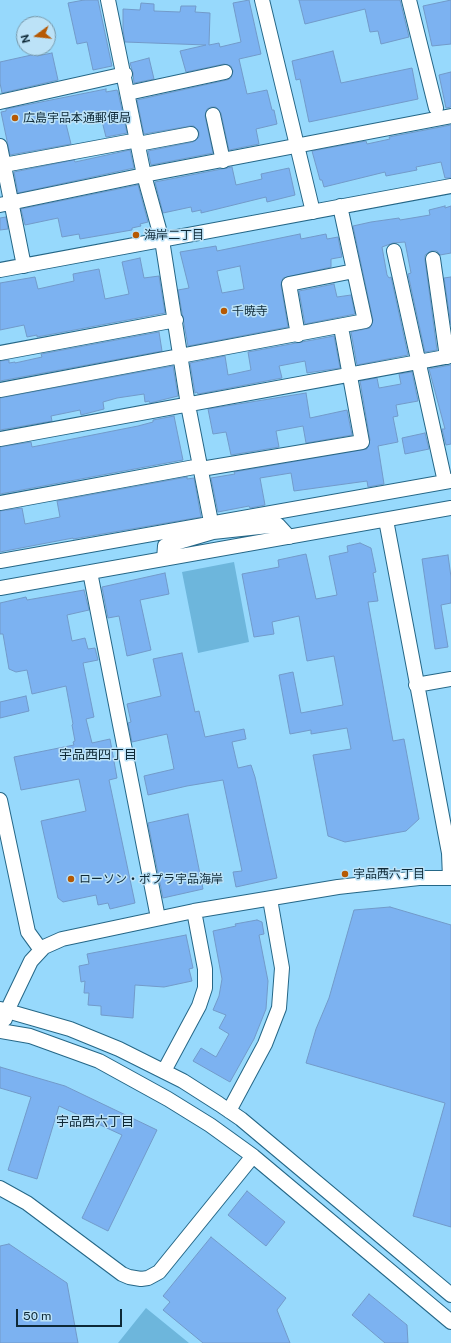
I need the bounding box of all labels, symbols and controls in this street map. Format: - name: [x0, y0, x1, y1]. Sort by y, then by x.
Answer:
- north arrow: [16, 16, 56, 56]
- text: N: [18, 33, 32, 45]
- place label: 広島宇品本通郵便局: [23, 111, 131, 125]
- marker: 広島宇品本通郵便局: [10, 113, 20, 123]
- place label: 海岸二丁目: [144, 228, 204, 242]
- marker: 海岸二丁目: [131, 230, 141, 240]
- place label: 千暁寺: [232, 304, 268, 318]
- marker: 千暁寺: [219, 306, 229, 316]
- district label: 宇品西四丁目: [59, 747, 137, 763]
- place label: 宇品西六丁目: [353, 867, 425, 881]
- marker: 宇品西六丁目: [340, 869, 350, 879]
- place label: ローソン・ポプラ宇品海岸: [79, 872, 223, 886]
- marker: ローソン・ポプラ宇品海岸: [66, 874, 76, 884]
- district label: 宇品西六丁目: [56, 1114, 134, 1130]
- scale bar: [18, 1301, 124, 1327]
- text: 50 m: [23, 1309, 51, 1323]

